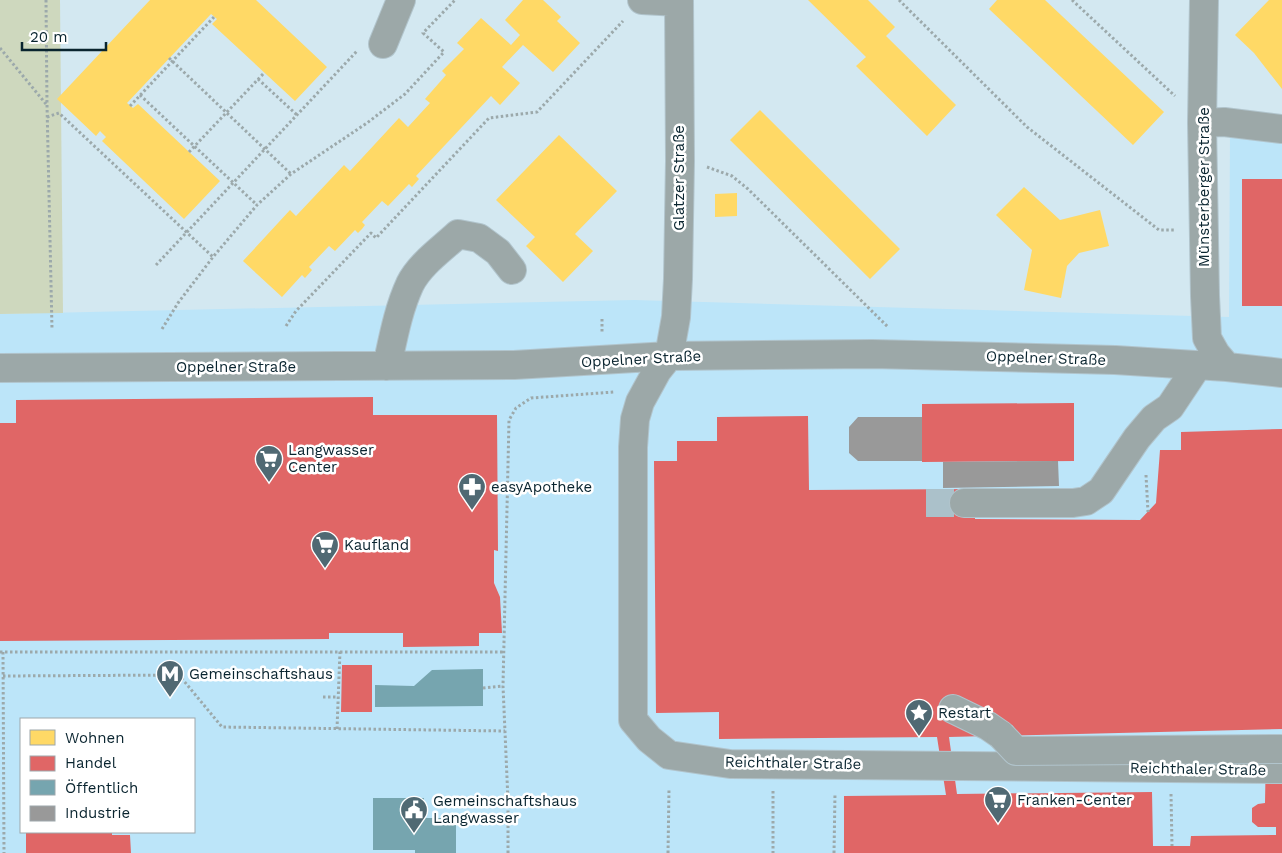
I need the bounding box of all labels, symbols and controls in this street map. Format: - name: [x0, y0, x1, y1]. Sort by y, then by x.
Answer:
- scale bar: [22, 20, 106, 52]
- text: 20 m: [30, 28, 68, 46]
- street label: Münsterberger Straße: [1195, 107, 1213, 267]
- street label: Glatzer Straße: [670, 125, 688, 231]
- street label: Oppelner Straße: [580, 347, 702, 371]
- street label: Oppelner Straße: [986, 347, 1106, 369]
- street label: Oppelner Straße: [176, 358, 296, 376]
- place label: Langwasser Center: [288, 441, 374, 476]
- supermarket icon: Langwasser Center: [254, 444, 284, 483]
- pharmacy icon: easyApotheke: [457, 472, 487, 511]
- place label: easyApotheke: [491, 478, 592, 496]
- supermarket icon: Kaufland: [310, 530, 340, 569]
- place label: Kaufland: [344, 536, 409, 554]
- metro station icon: Gemeinschaftshaus: [155, 659, 185, 698]
- place label: Gemeinschaftshaus: [189, 665, 333, 683]
- place icon: Restart: [904, 698, 934, 737]
- place label: Restart: [938, 704, 992, 722]
- legend: [20, 718, 195, 833]
- text: Wohnen: [65, 729, 124, 747]
- street label: Reichthaler Straße: [725, 753, 861, 773]
- text: Handel: [65, 754, 117, 772]
- street label: Reichthaler Straße: [1130, 759, 1266, 779]
- text: Öffentlich: [65, 779, 138, 797]
- supermarket icon: Franken-Center: [983, 785, 1013, 824]
- place label: Franken-Center: [1017, 791, 1132, 809]
- place label: Gemeinschaftshaus Langwasser: [433, 792, 577, 827]
- public building icon: Gemeinschaftshaus Langwasser: [399, 795, 429, 834]
- text: Industrie: [65, 804, 130, 822]

